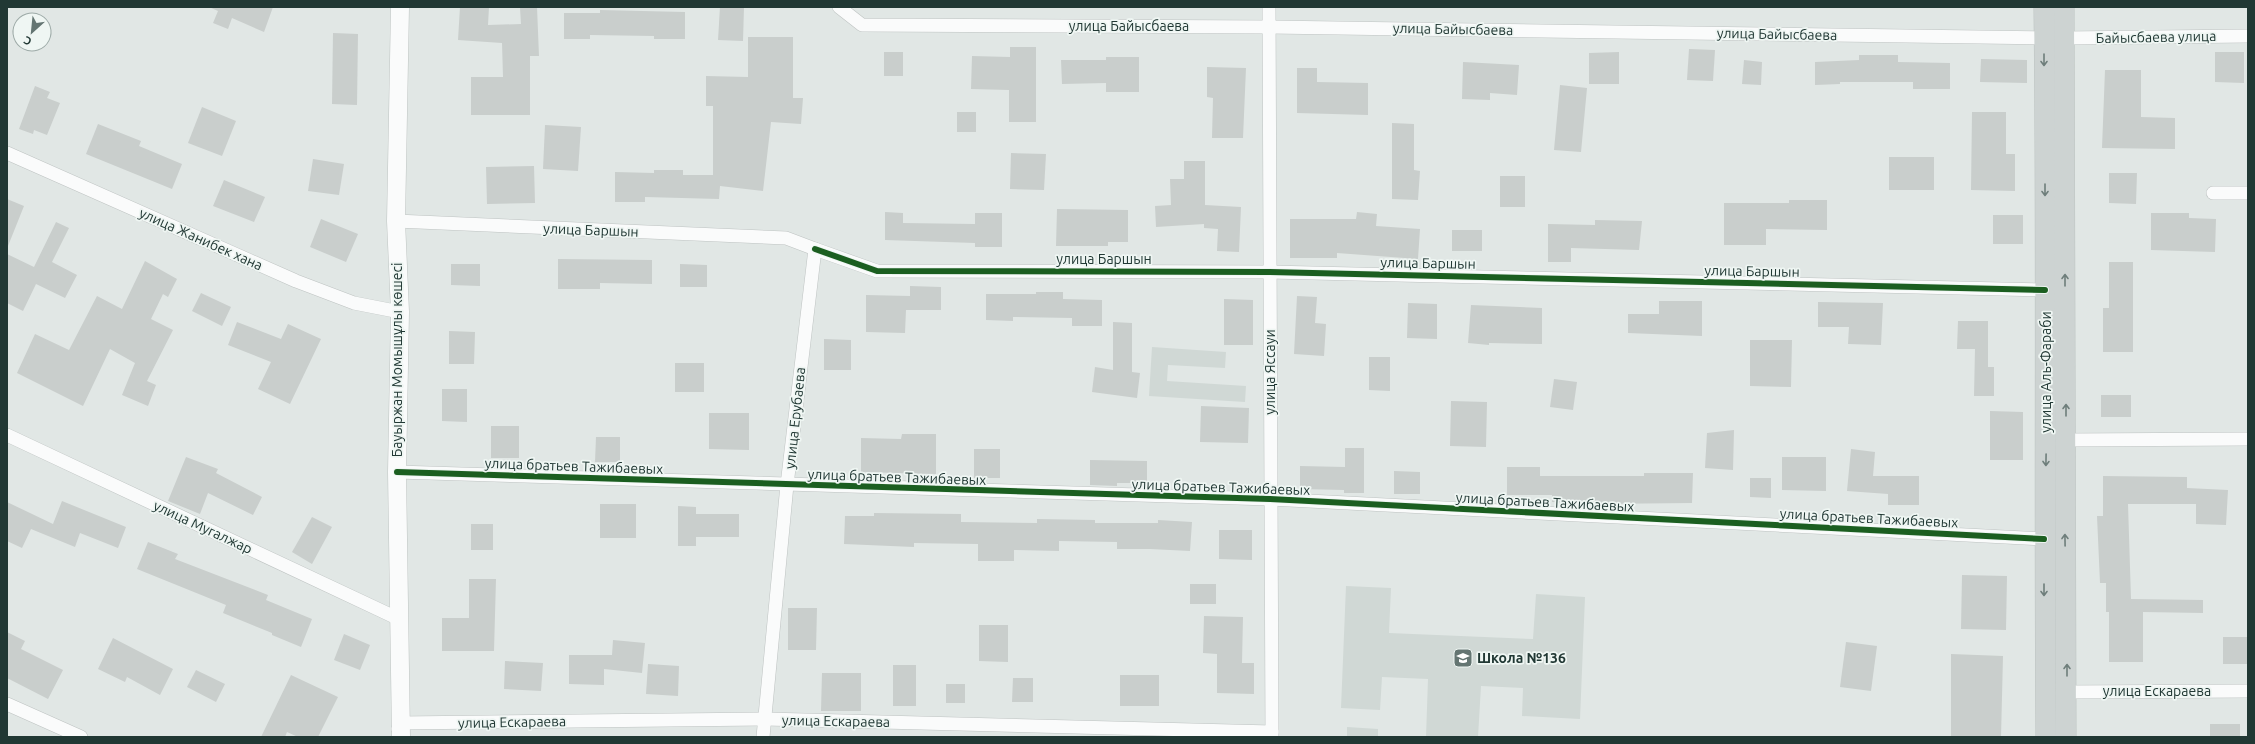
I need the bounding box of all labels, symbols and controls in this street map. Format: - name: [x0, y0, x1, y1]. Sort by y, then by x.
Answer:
- north arrow: [12, 12, 52, 52]
- street label: улица Байысбаева: [1069, 18, 1189, 34]
- street label: улица Байысбаева: [1393, 20, 1513, 38]
- street label: улица Байысбаева: [1717, 25, 1837, 43]
- street label: Байысбаева улица: [2096, 28, 2216, 46]
- text: С: [22, 34, 33, 48]
- one-way arrow: [2041, 53, 2048, 66]
- one-way arrow: [2041, 183, 2049, 196]
- street label: улица Жанибек хана: [137, 205, 265, 273]
- street label: улица Баршын: [543, 220, 639, 240]
- street label: улица Баршын: [1056, 251, 1152, 267]
- street label: улица Баршын: [1380, 254, 1476, 272]
- street label: улица Баршын: [1704, 262, 1800, 280]
- street label: Бауыржан Момышұлы көшесі: [389, 263, 405, 457]
- one-way arrow: [2061, 274, 2069, 287]
- street label: улица Аль-Фараби: [2038, 311, 2054, 433]
- street label: улица Яссауи: [1262, 329, 1278, 415]
- street label: улица Ерубаева: [782, 366, 808, 470]
- one-way arrow: [2062, 404, 2070, 417]
- one-way arrow: [2042, 453, 2050, 466]
- street label: улица братьев Тажибаевых: [484, 455, 664, 477]
- street label: улица братьев Тажибаевых: [807, 466, 987, 488]
- street label: улица братьев Тажибаевых: [1131, 476, 1311, 498]
- street label: улица братьев Тажибаевых: [1455, 489, 1635, 515]
- street label: улица Мугалжар: [151, 497, 255, 557]
- street label: улица братьев Тажибаевых: [1779, 505, 1959, 531]
- one-way arrow: [2061, 534, 2069, 547]
- one-way arrow: [2040, 583, 2048, 596]
- school or university icon: Школа №136: [1452, 647, 1474, 669]
- place label: Школа №136: [1477, 650, 1566, 666]
- one-way arrow: [2063, 664, 2071, 677]
- street label: улица Ескараева: [2103, 683, 2211, 699]
- street label: улица Ескараева: [782, 712, 890, 730]
- street label: улица Ескараева: [458, 713, 566, 731]

